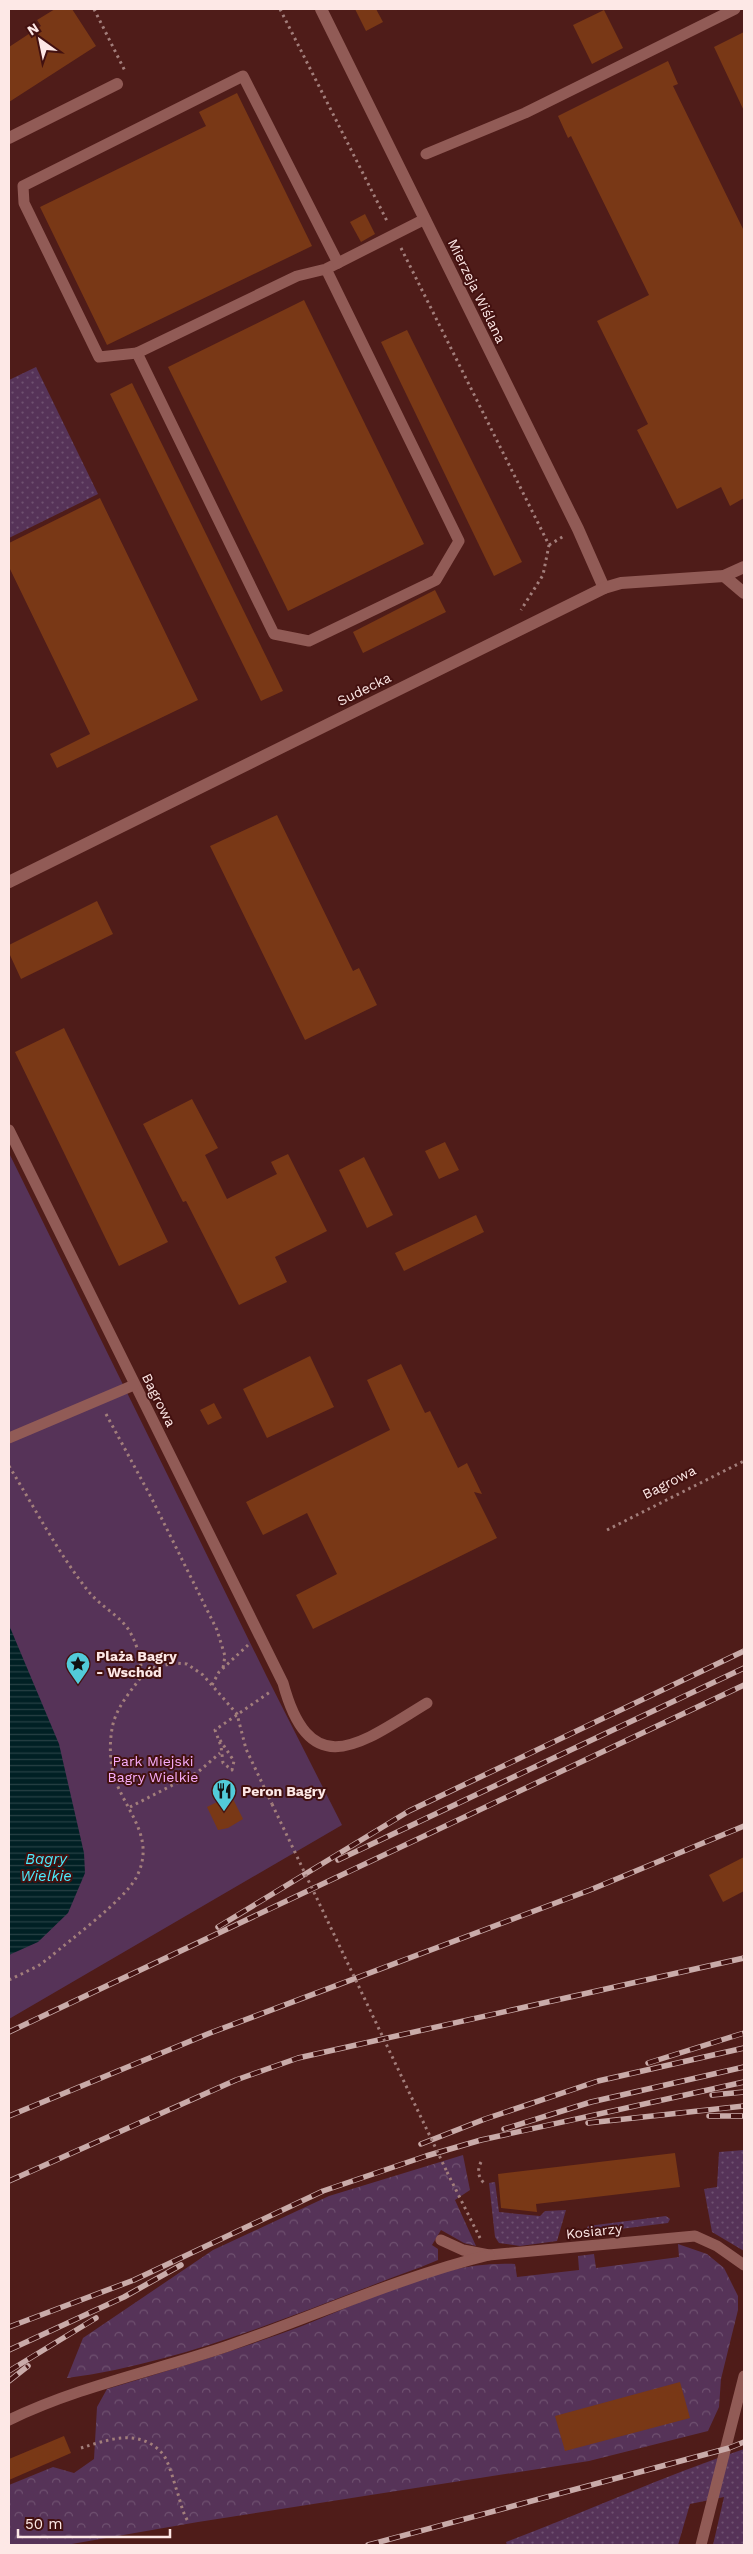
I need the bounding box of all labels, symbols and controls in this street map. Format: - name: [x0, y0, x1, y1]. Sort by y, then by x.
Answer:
- north arrow: [15, 15, 65, 65]
- text: N: [24, 20, 42, 39]
- street label: Mierzeja Wiślana: [445, 236, 509, 346]
- street label: Sudecka: [334, 669, 394, 709]
- street label: Bagrowa: [139, 1371, 179, 1429]
- street label: Bagrowa: [640, 1462, 698, 1502]
- place label: Plaża Bagry - Wschód: [96, 1648, 177, 1680]
- place icon: Plaża Bagry - Wschód: [65, 1651, 91, 1685]
- park label: Park Miejski Bagry Wielkie: [108, 1753, 198, 1785]
- restaurant icon: Peron Bagry: [211, 1778, 237, 1812]
- place label: Peron Bagry: [242, 1783, 326, 1799]
- water label: Bagry Wielkie: [20, 1850, 72, 1885]
- street label: Kosiarzy: [565, 2220, 624, 2242]
- scale bar: [18, 2506, 170, 2538]
- text: 50 m: [25, 2515, 62, 2533]

